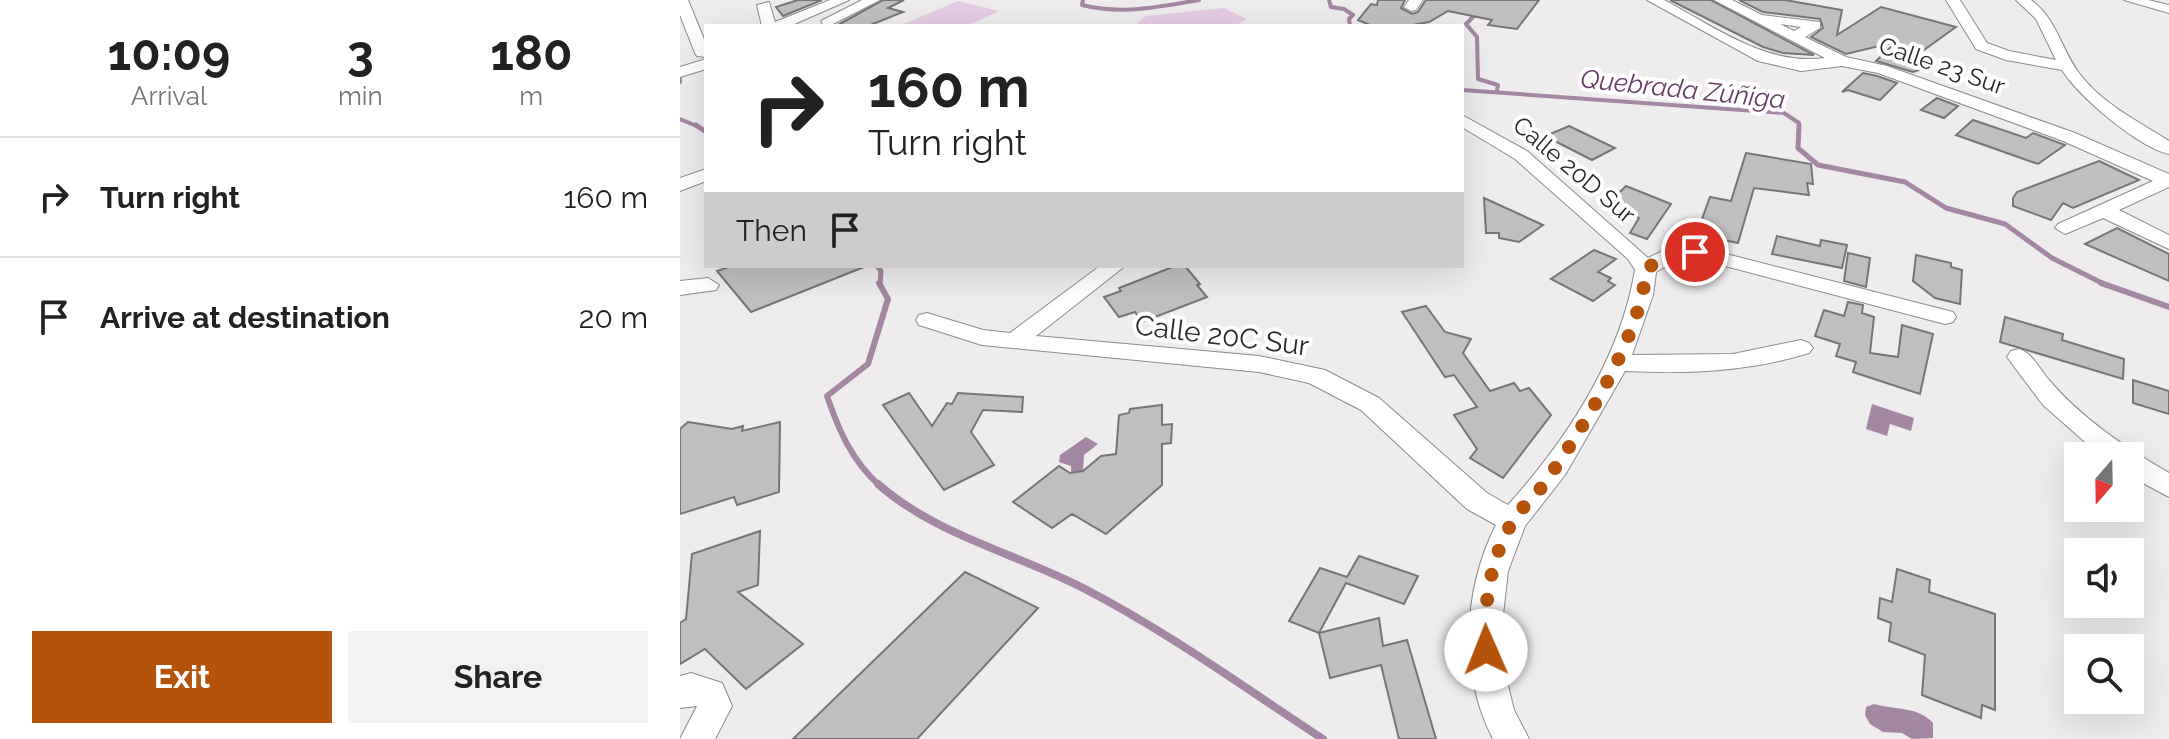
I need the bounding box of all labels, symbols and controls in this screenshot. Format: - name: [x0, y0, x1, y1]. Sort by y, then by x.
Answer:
- text: 10:09: [108, 25, 230, 81]
- text: 3: [347, 25, 374, 81]
- text: 180: [490, 25, 572, 81]
- street label: Calle 23 Sur: [1875, 30, 2010, 101]
- text: 160 m: [868, 54, 1030, 120]
- icon: right: [736, 56, 840, 160]
- water label: Quebrada Zúñiga: [1579, 63, 1787, 115]
- text: Arrival: [131, 81, 207, 111]
- text: min: [338, 81, 383, 111]
- text: m: [519, 81, 543, 111]
- street label: Calle 20D Sur: [1507, 110, 1642, 229]
- text: Turn right: [868, 121, 1027, 163]
- icon: right: [32, 175, 76, 219]
- text: Turn right: [100, 180, 240, 215]
- text: 160 m: [563, 180, 648, 215]
- icon: arrive: [823, 208, 867, 252]
- text: Then: [736, 213, 807, 248]
- pin: [1661, 218, 1729, 286]
- icon: arrive: [1673, 230, 1717, 274]
- icon: arrive: [32, 295, 76, 339]
- text: Arrive at destination: [100, 300, 390, 335]
- text: 20 m: [579, 300, 648, 335]
- street label: Calle 20C Sur: [1133, 308, 1311, 363]
- north arrow: [2064, 442, 2144, 522]
- map controls: [2064, 442, 2144, 714]
- button: sound: [2064, 538, 2144, 618]
- position arrow: [1444, 608, 1528, 692]
- button: Exit: [32, 631, 332, 723]
- button: Share: [348, 631, 648, 723]
- button: search: [2064, 634, 2144, 714]

